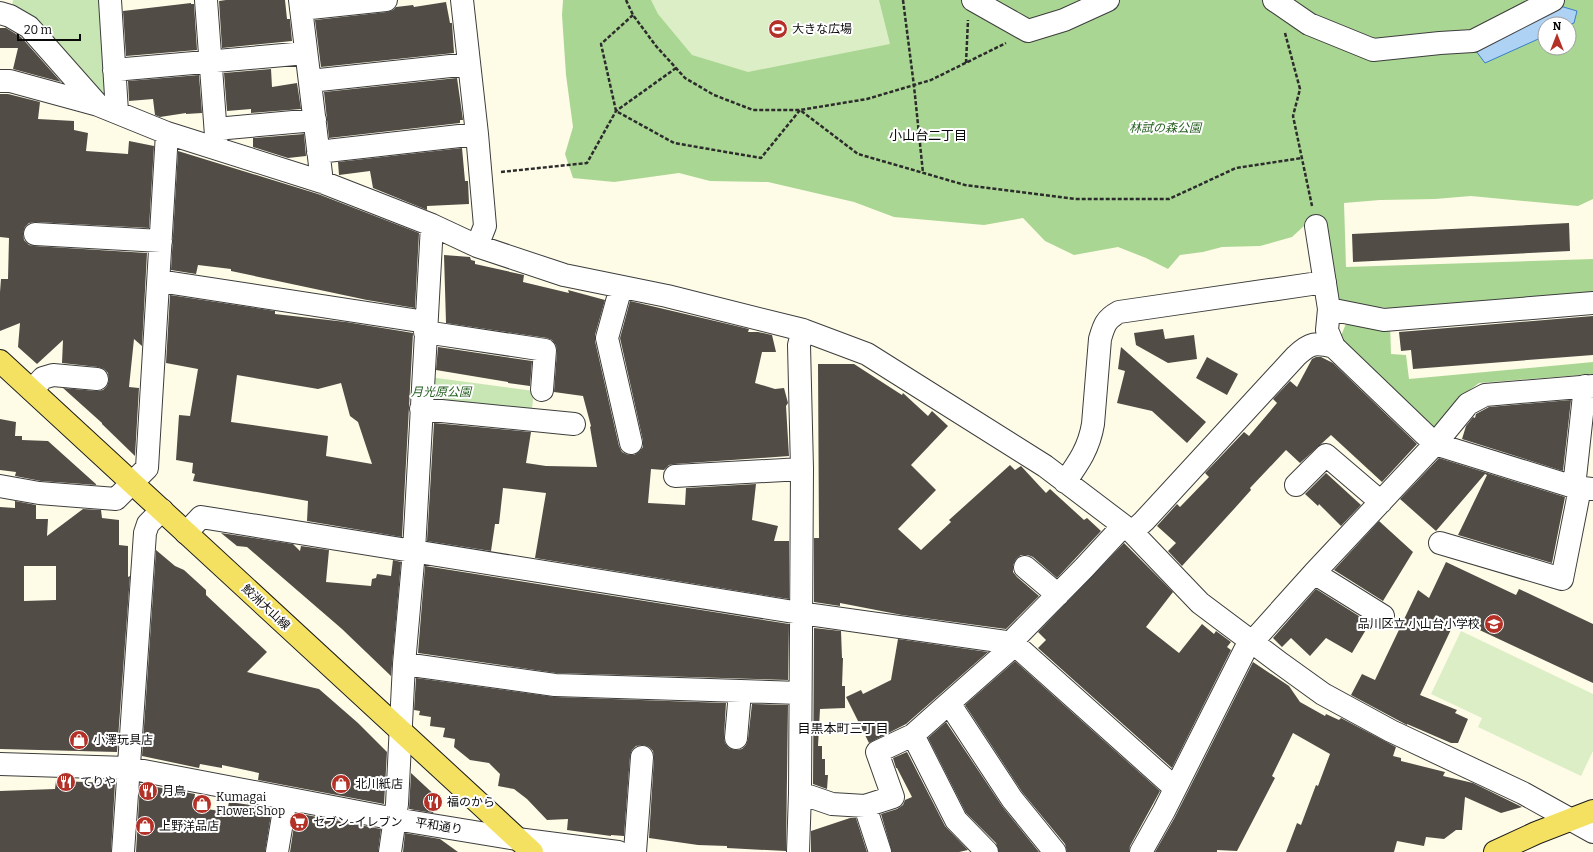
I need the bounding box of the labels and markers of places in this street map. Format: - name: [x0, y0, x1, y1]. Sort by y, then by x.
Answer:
- sports icon: 大きな広場: [767, 18, 789, 40]
- place label: 大きな広場: [792, 22, 852, 36]
- school or university icon: 品川区立 小山台小学校: [1483, 613, 1505, 635]
- place label: 品川区立 小山台小学校: [1358, 617, 1480, 631]
- shop icon: 小澤玩具店: [68, 729, 90, 751]
- place label: 小澤玩具店: [93, 733, 153, 747]
- restaurant icon: てりや: [55, 771, 77, 793]
- shop icon: 北川紙店: [330, 773, 352, 795]
- place label: てりや: [80, 775, 116, 789]
- place label: 北川紙店: [355, 777, 403, 791]
- restaurant icon: 月鳥: [137, 780, 159, 802]
- place label: 月鳥: [162, 784, 186, 798]
- place label: Kumagai Flower Shop: [216, 790, 285, 818]
- restaurant icon: 福のから: [422, 791, 444, 813]
- shop icon: Kumagai Flower Shop: [191, 793, 213, 815]
- place label: 福のから: [447, 795, 495, 809]
- supermarket icon: セブン-イレブン: [288, 811, 310, 833]
- shop icon: 上野洋品店: [134, 815, 156, 837]
- place label: セブン-イレブン: [313, 815, 403, 829]
- place label: 上野洋品店: [159, 819, 219, 833]

